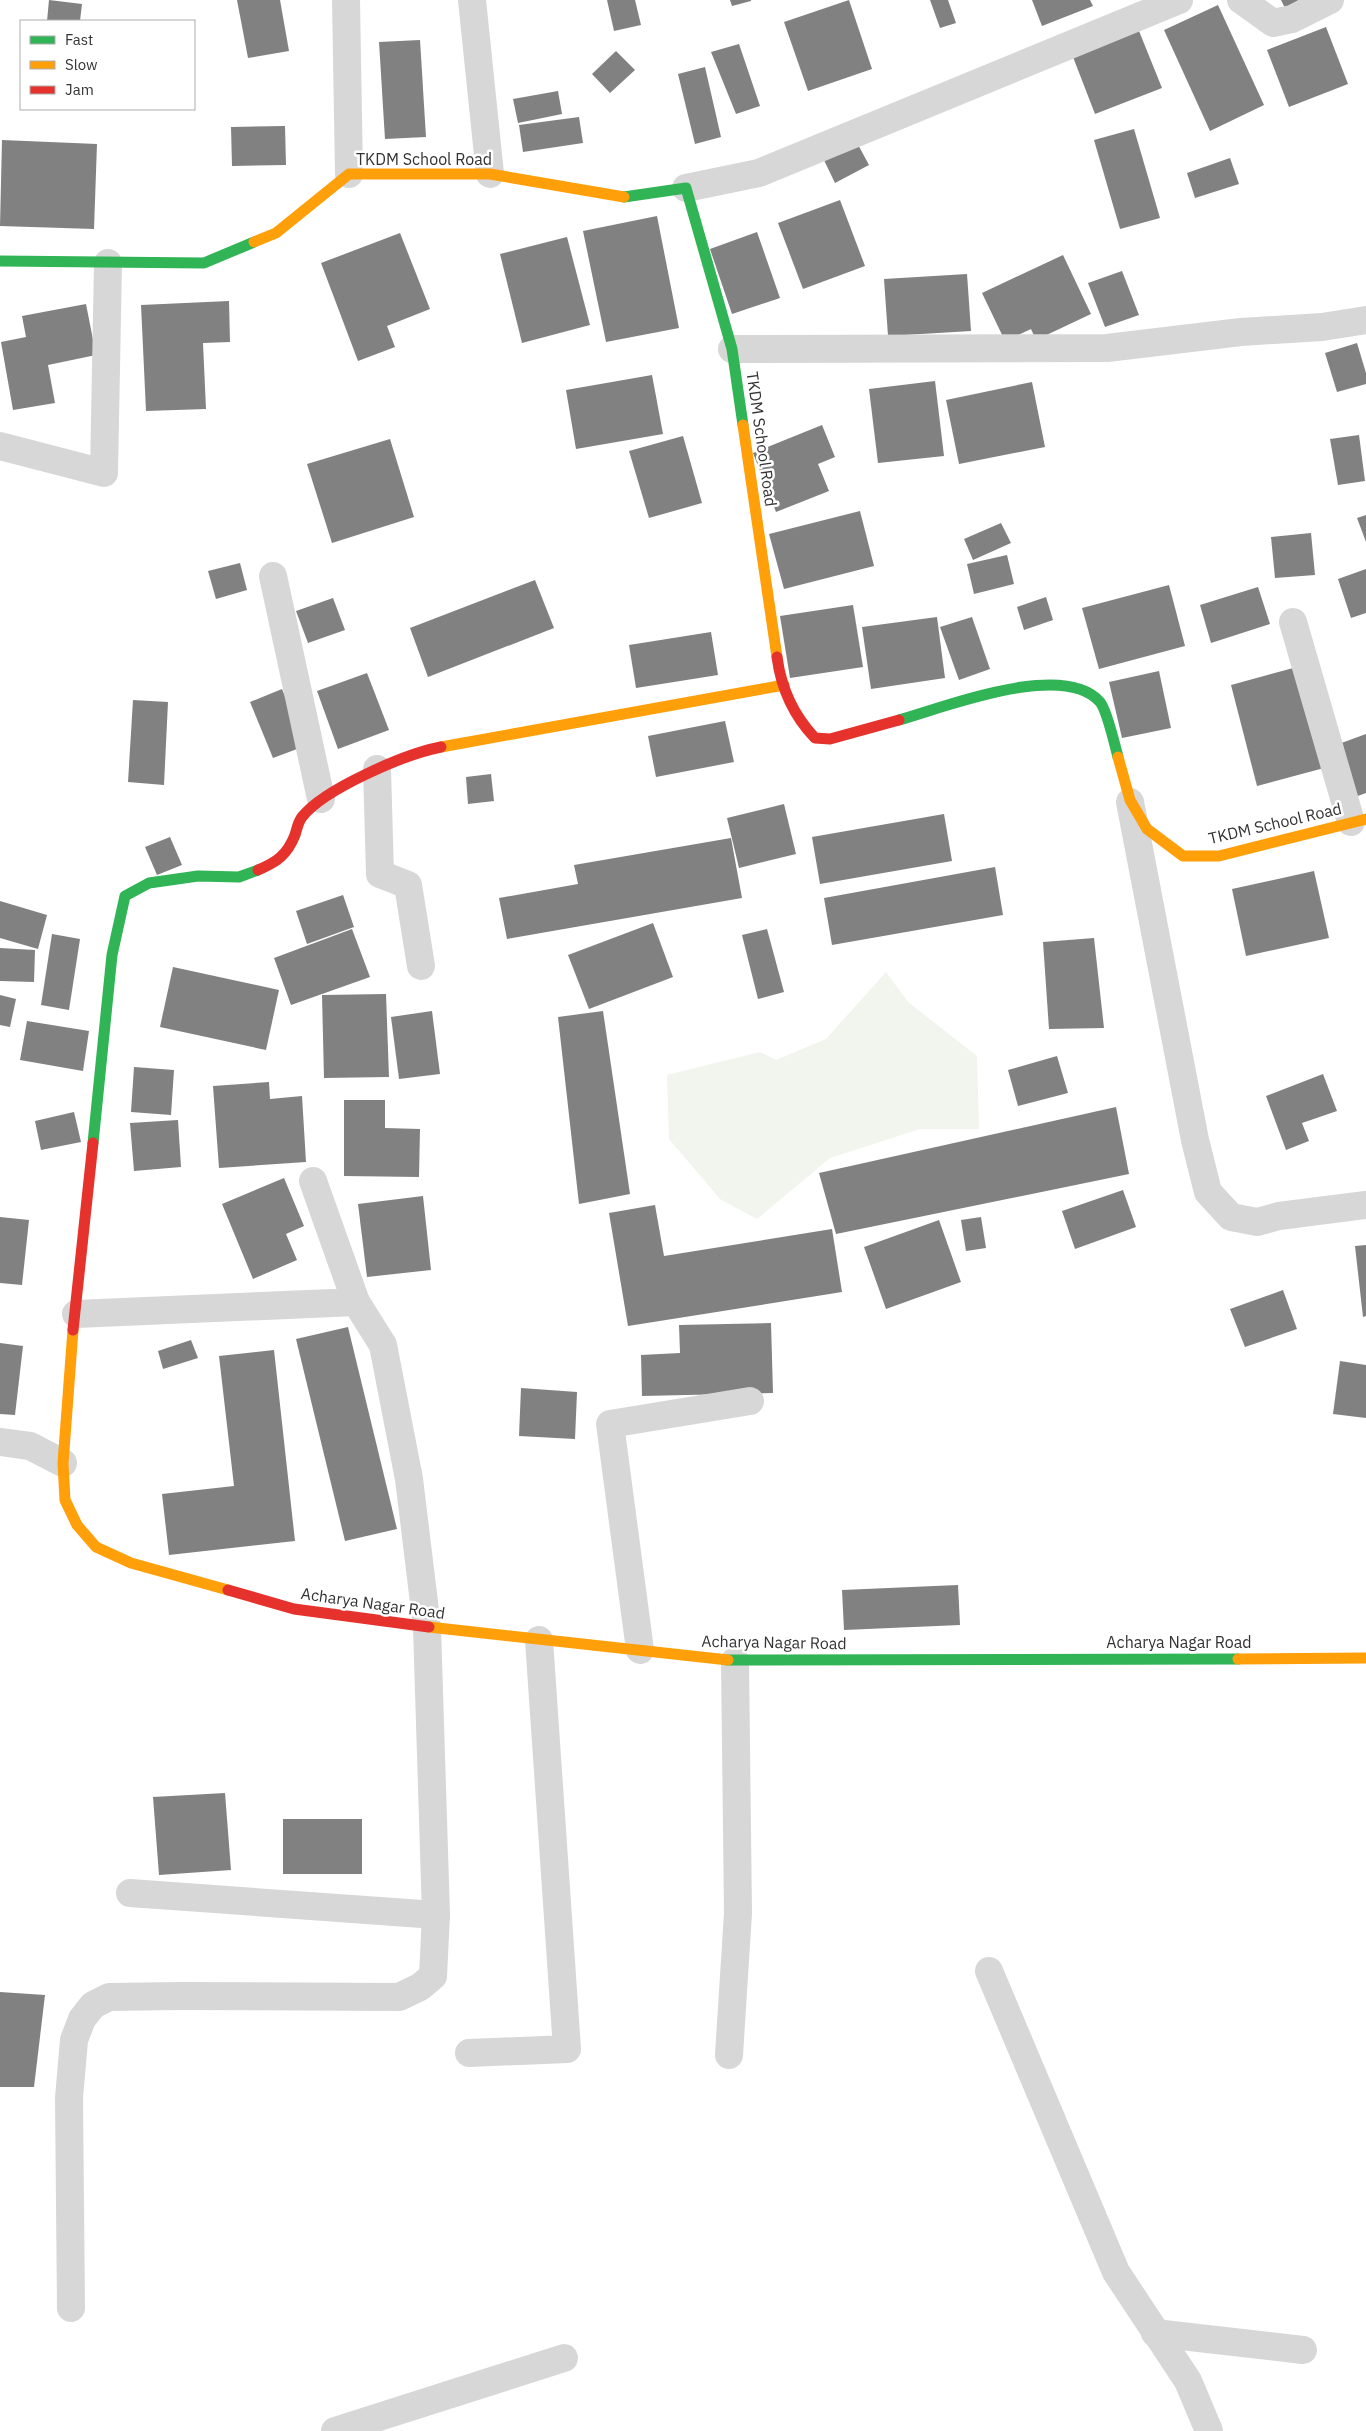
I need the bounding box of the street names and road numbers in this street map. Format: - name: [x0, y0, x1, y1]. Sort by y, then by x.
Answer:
- street label: TKDM School Road: [356, 149, 492, 169]
- street label: TKDM School Road: [743, 370, 781, 508]
- street label: TKDM School Road: [1206, 798, 1344, 848]
- street label: Acharya Nagar Road: [300, 1583, 446, 1623]
- street label: Acharya Nagar Road: [701, 1631, 847, 1653]
- street label: Acharya Nagar Road: [1106, 1632, 1252, 1652]

